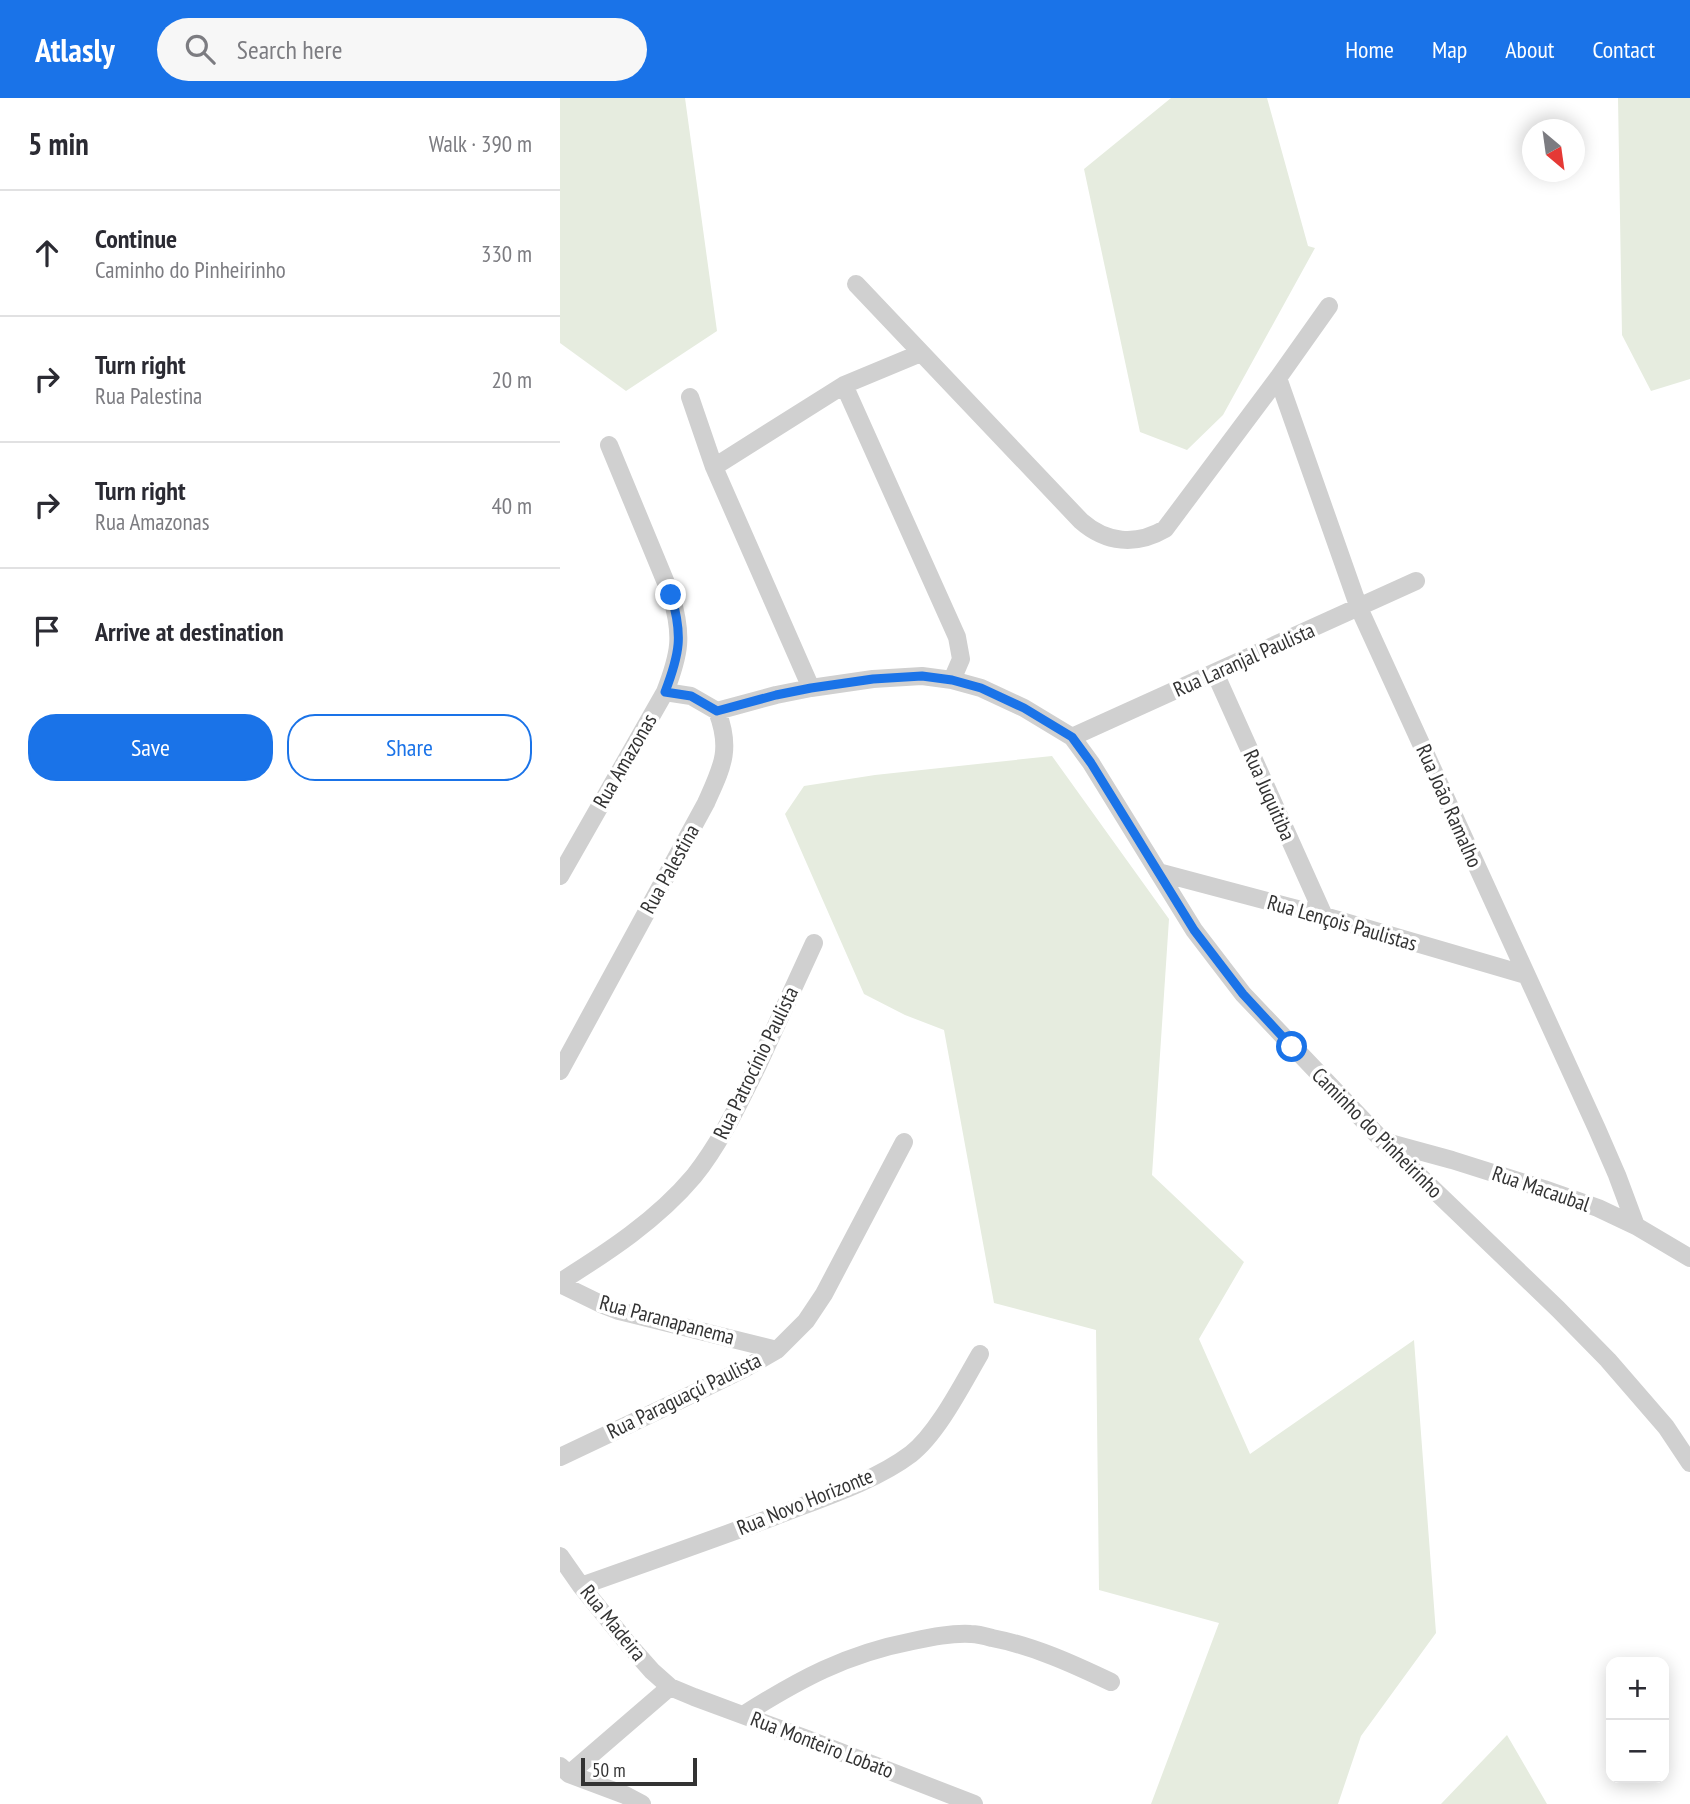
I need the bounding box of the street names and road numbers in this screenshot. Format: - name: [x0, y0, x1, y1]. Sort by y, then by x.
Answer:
- street label: Rua Laranjal Paulista: [1169, 616, 1319, 703]
- street label: Rua Amazonas: [587, 709, 662, 813]
- street label: Rua João Ramalho: [1410, 740, 1489, 872]
- street label: Rua Juquitiba: [1237, 745, 1301, 845]
- street label: Rua Palestina: [634, 819, 705, 918]
- street label: Rua Lençois Paulistas: [1264, 888, 1420, 957]
- street label: Rua Patrocínio Paulista: [707, 982, 804, 1143]
- street label: Caminho do Pinheirinho: [1306, 1062, 1448, 1204]
- street label: Rua Macaubal: [1489, 1159, 1594, 1218]
- street label: Rua Paranapanema: [597, 1289, 738, 1350]
- street label: Rua Paraguaçú Paulista: [602, 1347, 765, 1445]
- street label: Rua Novo Horizonte: [733, 1462, 877, 1541]
- street label: Rua Madeira: [574, 1579, 652, 1666]
- street label: Rua Monteiro Lobato: [747, 1705, 897, 1784]

